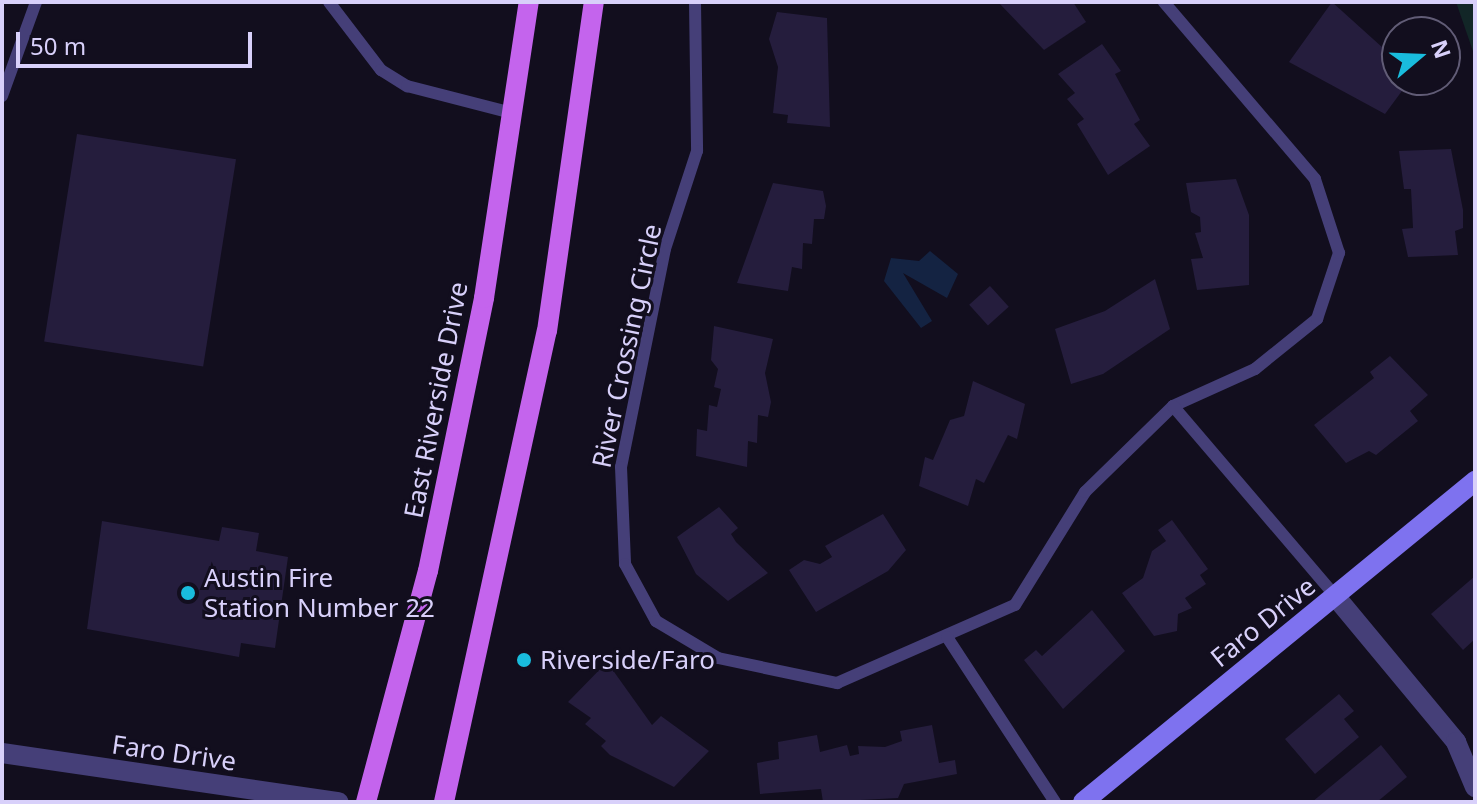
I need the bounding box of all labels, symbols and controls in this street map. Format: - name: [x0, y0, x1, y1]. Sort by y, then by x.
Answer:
- scale bar: [20, 16, 256, 66]
- north arrow: [1381, 16, 1461, 96]
- text: 50 m: [30, 29, 86, 62]
- text: N: [1425, 35, 1459, 62]
- street label: River Crossing Circle: [586, 221, 668, 471]
- street label: East Riverside Drive: [398, 279, 474, 521]
- place label: Austin Fire Station Number 22: [204, 562, 435, 624]
- street label: Faro Drive: [1205, 571, 1321, 673]
- marker: Austin Fire Station Number 22: [179, 584, 197, 602]
- place label: Riverside/Faro: [540, 644, 715, 676]
- marker: Riverside/Faro: [515, 651, 533, 669]
- street label: Faro Drive: [110, 729, 238, 777]

